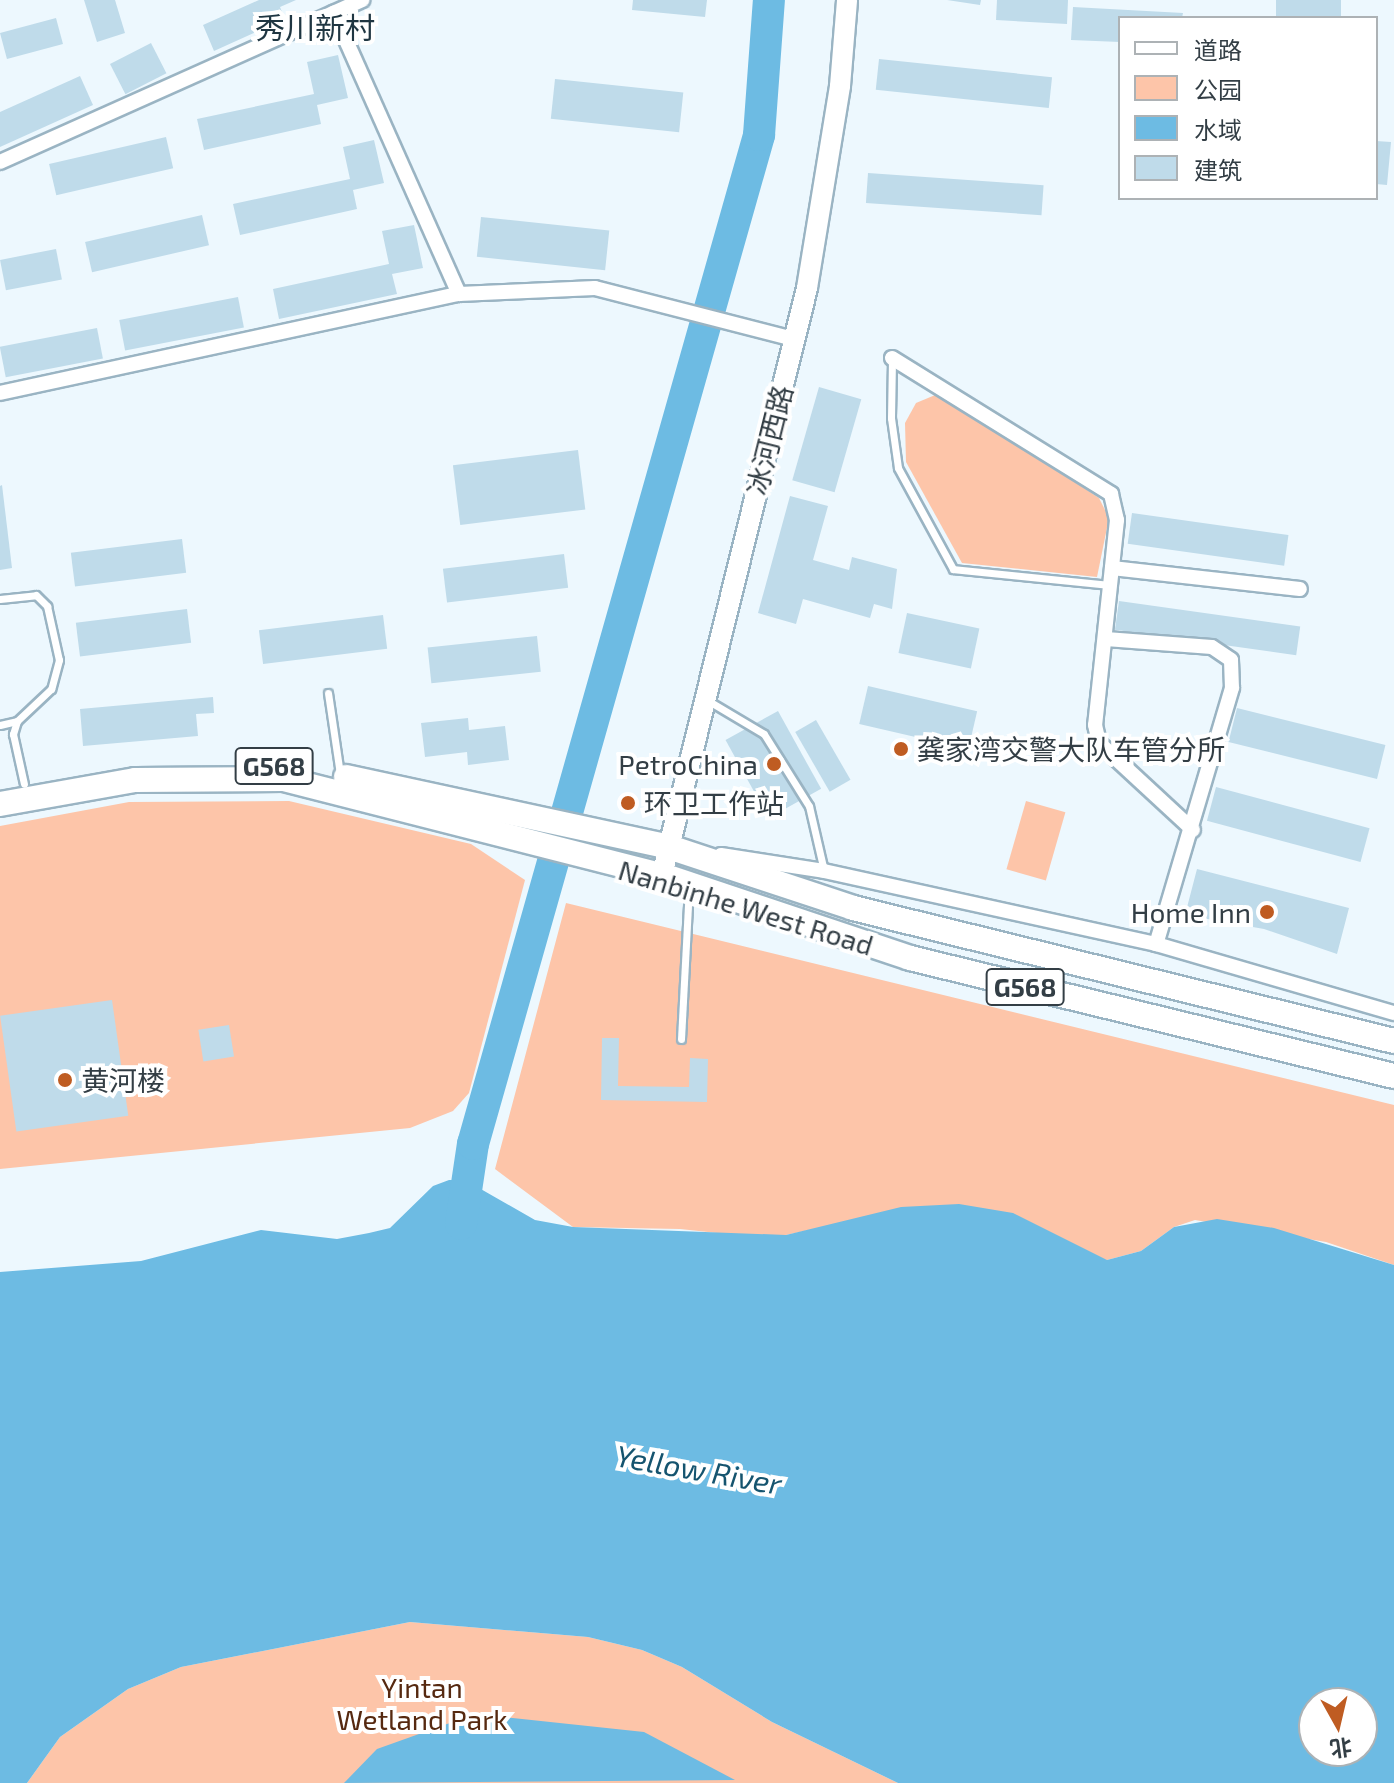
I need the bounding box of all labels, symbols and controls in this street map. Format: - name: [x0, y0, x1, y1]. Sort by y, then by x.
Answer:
- district label: 秀川新村: [255, 9, 375, 45]
- legend: [1118, 16, 1378, 200]
- text: 道路: [1194, 35, 1242, 64]
- text: 公园: [1194, 75, 1242, 104]
- text: 水域: [1194, 115, 1242, 144]
- text: 建筑: [1194, 155, 1242, 184]
- street label: 冰河西路: [739, 382, 799, 498]
- place label: 龚家湾交警大队车管分所: [917, 732, 1225, 766]
- marker: 龚家湾交警大队车管分所: [892, 740, 910, 758]
- road number: G568: [234, 744, 314, 788]
- place label: PetroChina: [618, 747, 758, 781]
- marker: PetroChina: [765, 755, 783, 773]
- place label: 环卫工作站: [644, 786, 784, 820]
- marker: 环卫工作站: [619, 794, 637, 812]
- street label: Nanbinhe West Road: [614, 852, 878, 962]
- place label: Home Inn: [1131, 895, 1251, 929]
- marker: Home Inn: [1258, 903, 1276, 921]
- road number: G568: [985, 965, 1065, 1009]
- place label: 黄河楼: [81, 1063, 165, 1097]
- marker: 黄河楼: [56, 1071, 74, 1089]
- water label: Yellow River: [613, 1437, 785, 1501]
- park label: Yintan Wetland Park: [336, 1670, 508, 1736]
- north arrow: [1298, 1687, 1378, 1767]
- text: 北: [1328, 1734, 1354, 1763]

